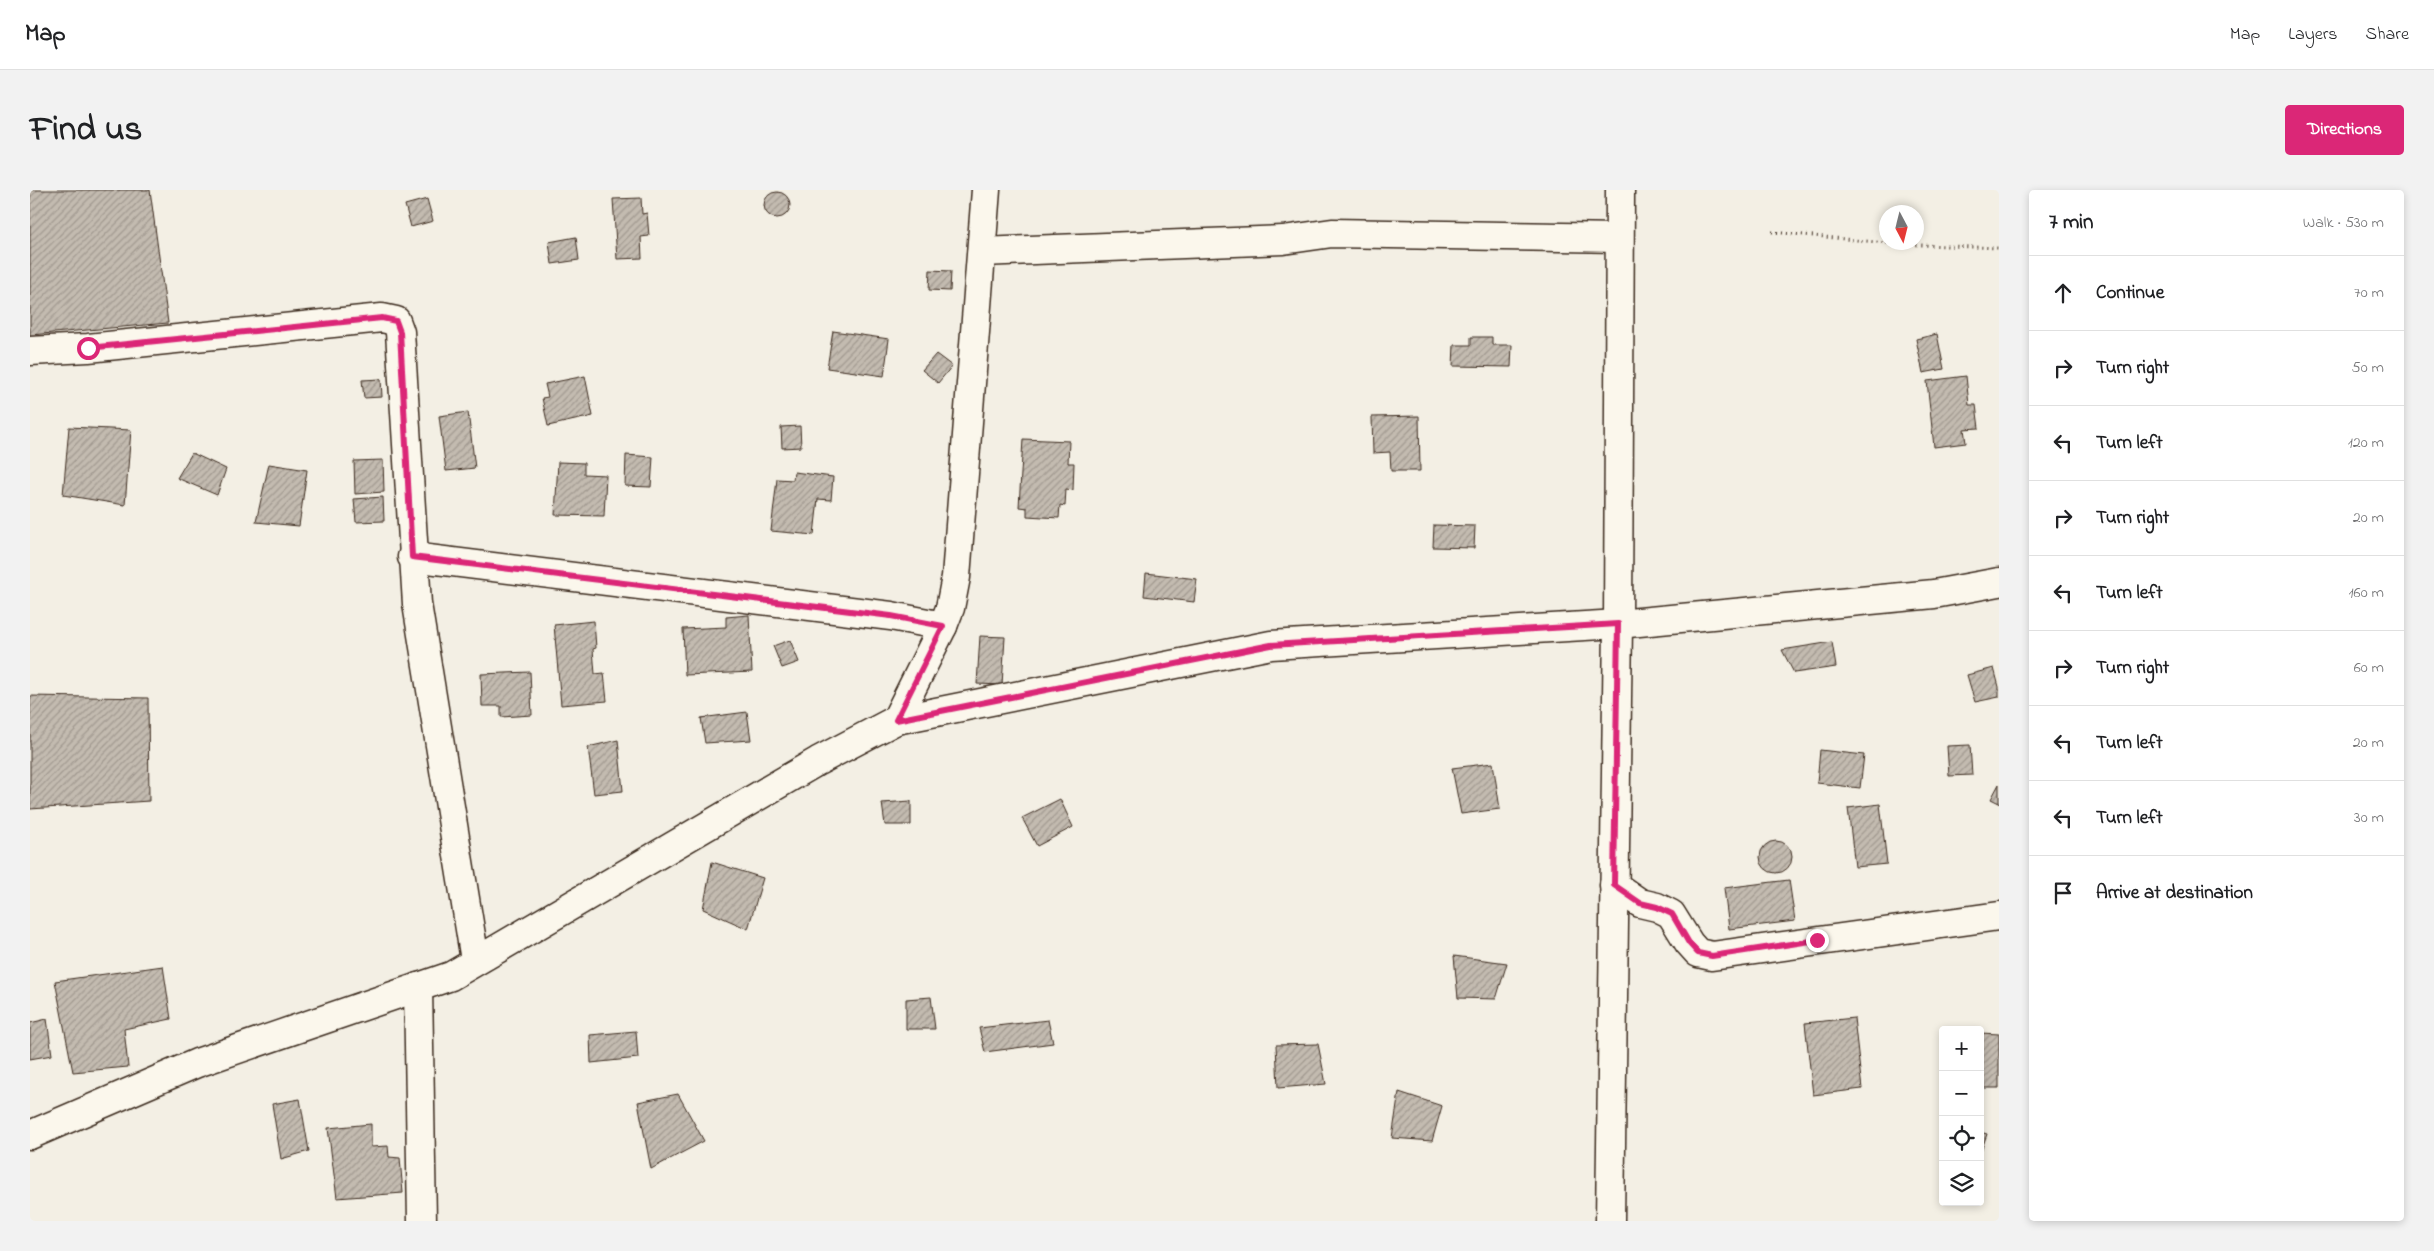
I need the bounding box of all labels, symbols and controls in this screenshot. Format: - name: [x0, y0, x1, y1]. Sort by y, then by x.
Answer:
- text: Map: [25, 17, 66, 52]
- text: Map: [2230, 22, 2260, 48]
- text: Layers: [2288, 22, 2338, 48]
- text: Share: [2366, 22, 2409, 48]
- text: Find us: [30, 105, 142, 156]
- button: Directions: [2285, 105, 2404, 155]
- north arrow: [1879, 205, 1924, 250]
- text: 7 min: [2049, 208, 2093, 238]
- text: Walk · 530 m: [2303, 211, 2384, 235]
- icon: ahead: [2049, 279, 2077, 307]
- text: Continue: [2096, 280, 2164, 307]
- text: 70 m: [2354, 281, 2384, 305]
- route start: [77, 337, 100, 360]
- icon: right: [2049, 354, 2077, 382]
- text: Turn right: [2096, 355, 2169, 382]
- text: 50 m: [2352, 356, 2384, 380]
- icon: left: [2049, 429, 2077, 457]
- text: Turn left: [2096, 430, 2163, 457]
- text: 120 m: [2348, 431, 2384, 455]
- icon: right: [2049, 504, 2077, 532]
- text: Turn right: [2096, 505, 2169, 532]
- text: 20 m: [2353, 506, 2384, 530]
- icon: left: [2049, 579, 2077, 607]
- text: Turn left: [2096, 580, 2163, 607]
- text: 160 m: [2349, 581, 2384, 605]
- icon: right: [2049, 654, 2077, 682]
- text: Turn right: [2096, 655, 2169, 682]
- text: 60 m: [2354, 656, 2384, 680]
- icon: left: [2049, 729, 2077, 757]
- text: Turn left: [2096, 730, 2163, 757]
- text: 20 m: [2353, 731, 2384, 755]
- icon: left: [2049, 804, 2077, 832]
- text: Turn left: [2096, 805, 2163, 832]
- text: 30 m: [2354, 806, 2384, 830]
- icon: arrive: [2049, 879, 2077, 907]
- text: Arrive at destination: [2096, 880, 2253, 907]
- route end: [1806, 929, 1829, 952]
- map controls: [1939, 1026, 1984, 1206]
- button: +: [1939, 1026, 1984, 1071]
- button: −: [1939, 1071, 1984, 1116]
- button: locate: [1939, 1116, 1984, 1161]
- button: layers: [1939, 1161, 1984, 1206]

